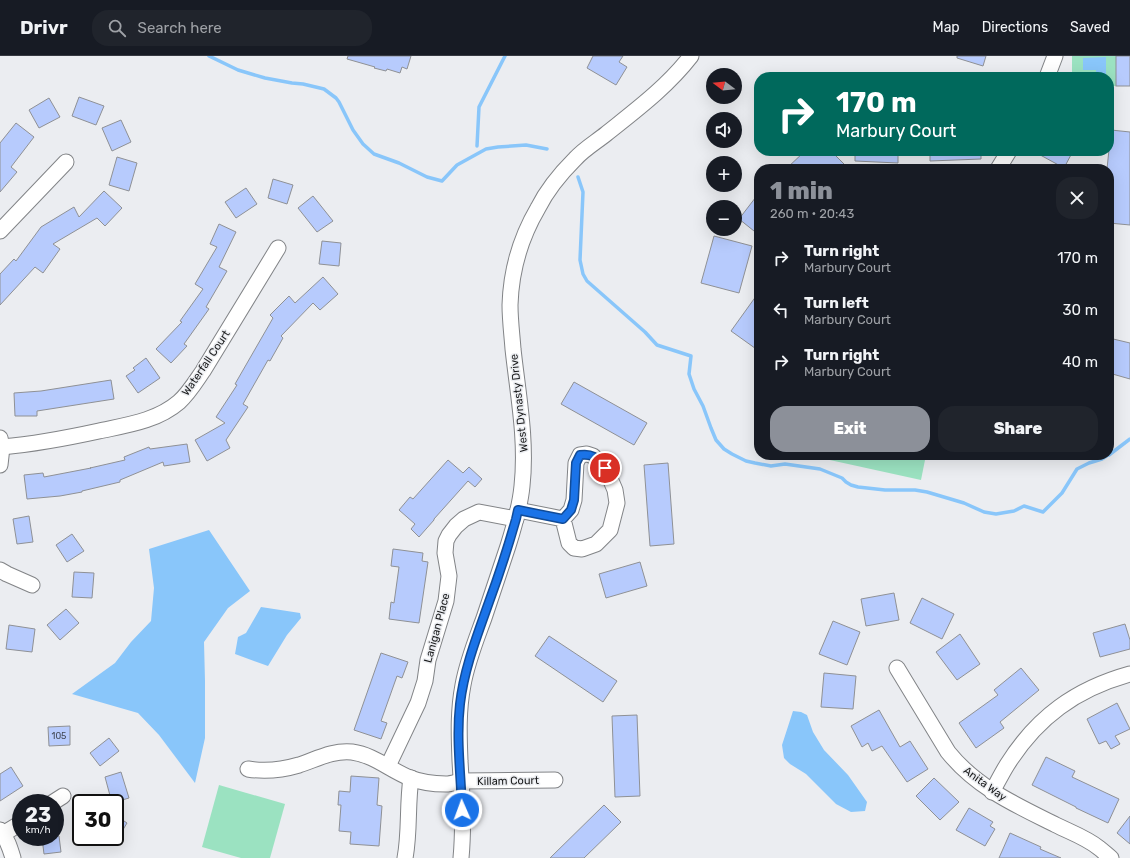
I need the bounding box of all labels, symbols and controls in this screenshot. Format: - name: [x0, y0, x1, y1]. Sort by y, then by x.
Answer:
- search box: [92, 10, 372, 46]
- text: Drivr: [20, 16, 68, 39]
- icon: search: [106, 17, 128, 39]
- text: Search here: [138, 19, 222, 37]
- text: Map: [933, 19, 960, 36]
- text: Directions: [982, 19, 1048, 36]
- text: Saved: [1070, 19, 1110, 36]
- north arrow: [706, 68, 742, 104]
- map controls: [706, 68, 742, 236]
- text: 170 m: [836, 86, 917, 119]
- icon: right: [770, 88, 822, 140]
- button: sound: [706, 112, 742, 148]
- text: Marbury Court: [836, 120, 956, 142]
- button: +: [706, 156, 742, 192]
- text: 1 min: [770, 177, 833, 205]
- button: close: [1056, 177, 1098, 219]
- button: −: [706, 200, 742, 236]
- text: 260 m · 20:43: [770, 206, 854, 221]
- text: Turn right: [804, 242, 879, 260]
- icon: right: [770, 247, 792, 269]
- text: 170 m: [1057, 249, 1098, 267]
- text: Marbury Court: [804, 260, 891, 275]
- text: Turn left: [804, 294, 869, 312]
- icon: left: [770, 299, 792, 321]
- text: 30 m: [1062, 301, 1098, 319]
- text: Marbury Court: [804, 312, 891, 327]
- street label: Waterfall Court: [179, 327, 233, 398]
- text: Turn right: [804, 346, 879, 364]
- icon: right: [770, 351, 792, 373]
- street label: West Dynasty Drive: [507, 353, 531, 453]
- text: 40 m: [1062, 353, 1098, 371]
- text: Marbury Court: [804, 364, 891, 379]
- button: Exit: [770, 406, 930, 452]
- button: Share: [938, 406, 1098, 452]
- pin: [588, 451, 622, 485]
- icon: arrive: [594, 457, 616, 479]
- street label: Lanigan Place: [421, 592, 453, 664]
- house number: 105: [52, 731, 66, 741]
- street label: Anita Way: [961, 764, 1009, 804]
- street label: Killam Court: [477, 774, 540, 788]
- position arrow: [441, 789, 483, 831]
- speed limit sign: 30: [72, 794, 124, 846]
- text: 23: [25, 803, 51, 827]
- text: km/h: [26, 824, 50, 836]

